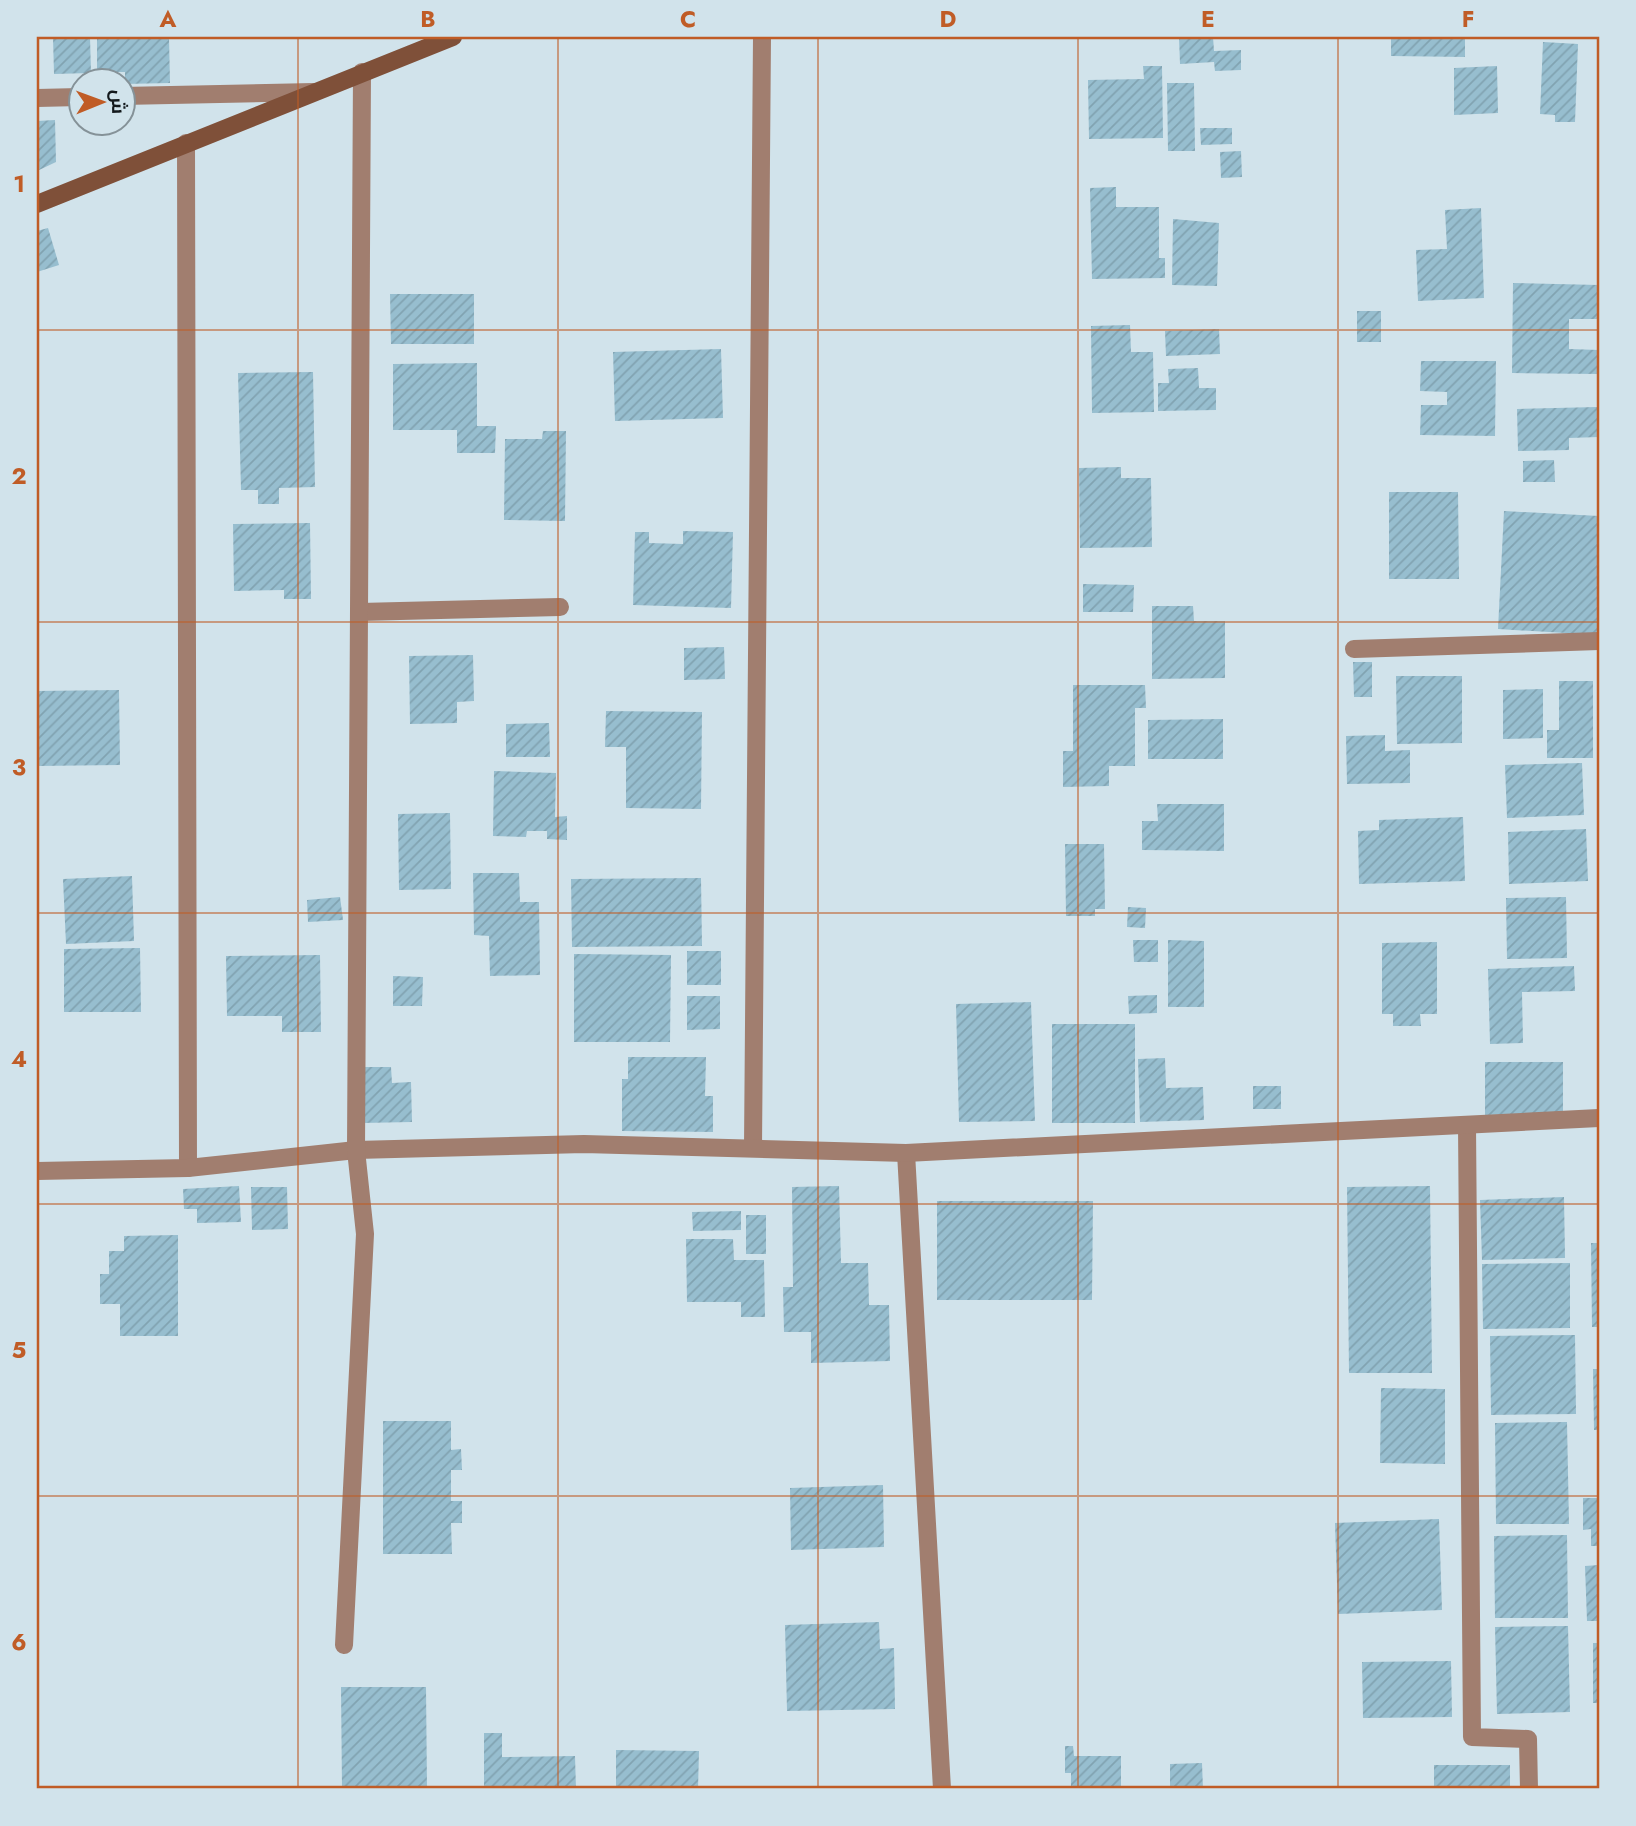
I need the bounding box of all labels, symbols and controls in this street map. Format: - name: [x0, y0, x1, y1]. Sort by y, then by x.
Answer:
- text: A: [159, 2, 177, 36]
- text: B: [420, 2, 436, 36]
- text: C: [680, 2, 696, 36]
- text: D: [940, 2, 957, 36]
- text: E: [1201, 2, 1215, 36]
- text: F: [1462, 2, 1474, 36]
- north arrow: [66, 66, 136, 136]
- text: ش: [105, 89, 132, 114]
- text: 1: [13, 167, 25, 201]
- text: 2: [11, 459, 27, 493]
- text: 3: [12, 750, 26, 784]
- text: 4: [11, 1042, 27, 1076]
- text: 5: [12, 1333, 26, 1367]
- text: 6: [11, 1625, 27, 1659]

